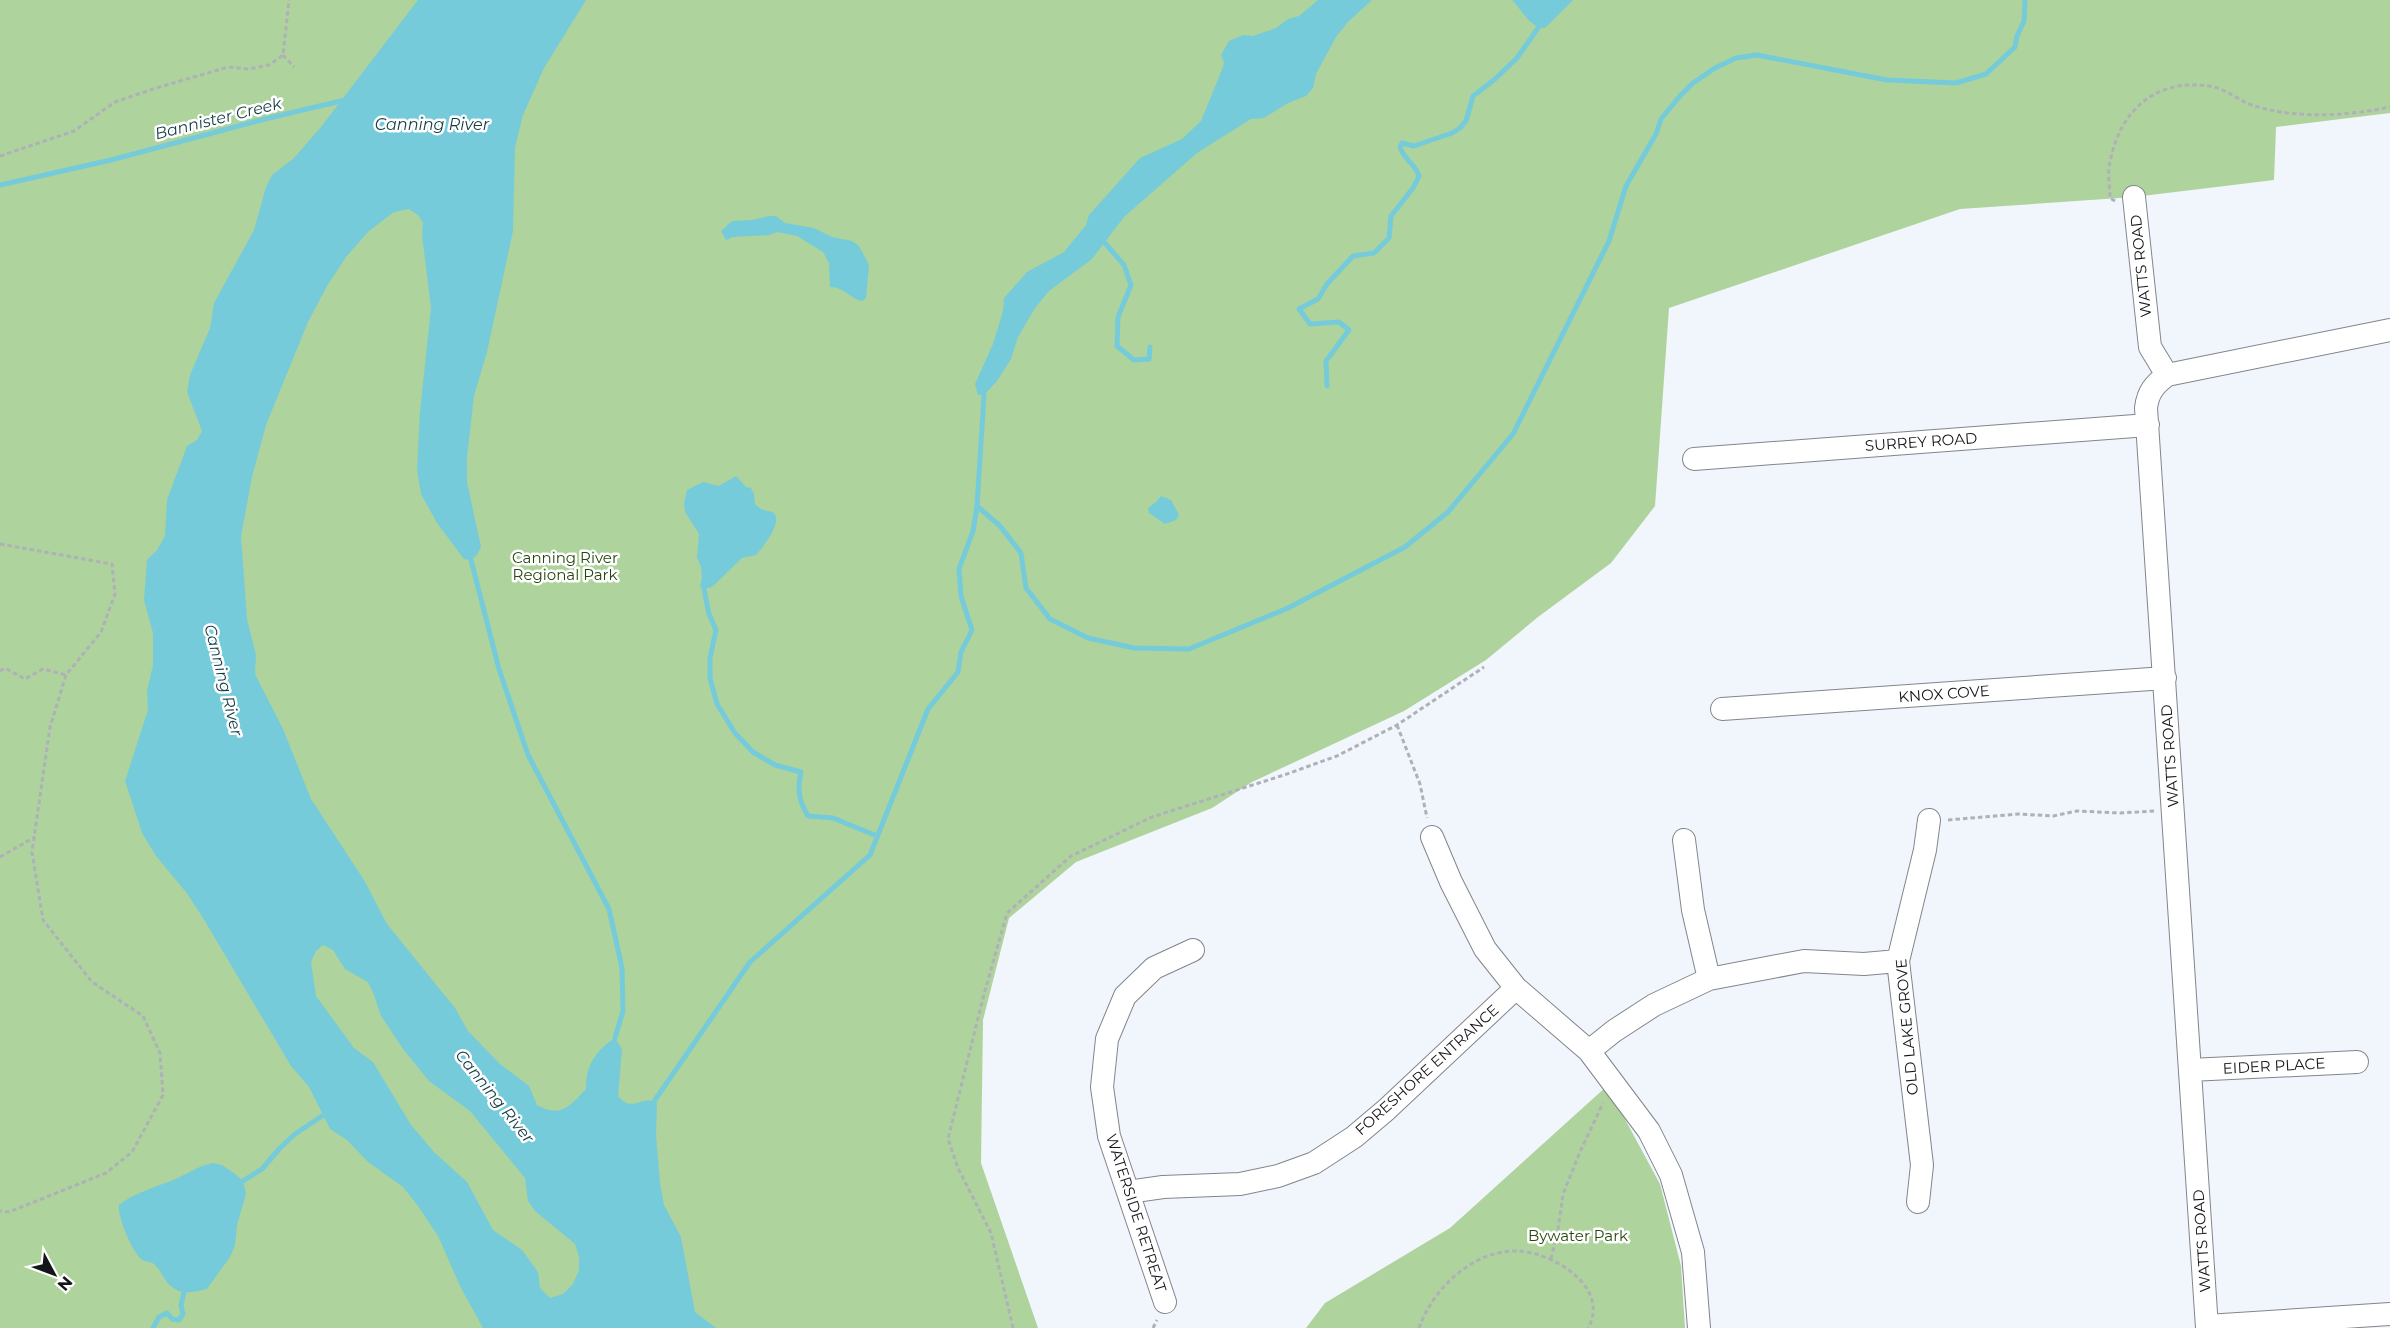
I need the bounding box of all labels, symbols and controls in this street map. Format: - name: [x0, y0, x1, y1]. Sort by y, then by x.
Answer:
- water label: Bannister Creek: [153, 93, 285, 143]
- water label: Canning River: [375, 115, 490, 134]
- street label: WATTS ROAD: [2126, 214, 2155, 318]
- street label: SURREY ROAD: [1864, 428, 1978, 455]
- park label: Canning River Regional Park: [512, 548, 618, 584]
- water label: Canning River: [200, 622, 247, 738]
- street label: KNOX COVE: [1898, 681, 1990, 706]
- street label: WATTS ROAD: [2156, 704, 2183, 808]
- street label: OLD LAKE GROVE: [1891, 958, 1922, 1096]
- street label: FORESHORE ENTRANCE: [1351, 1000, 1502, 1139]
- water label: Canning River: [451, 1046, 538, 1147]
- street label: EIDER PLACE: [2222, 1053, 2326, 1078]
- street label: WATERSIDE RETREAT: [1102, 1131, 1171, 1295]
- street label: WATTS ROAD: [2188, 1189, 2215, 1293]
- park label: Bywater Park: [1528, 1226, 1628, 1245]
- north arrow: [24, 1244, 84, 1304]
- text: N: [54, 1272, 76, 1295]

